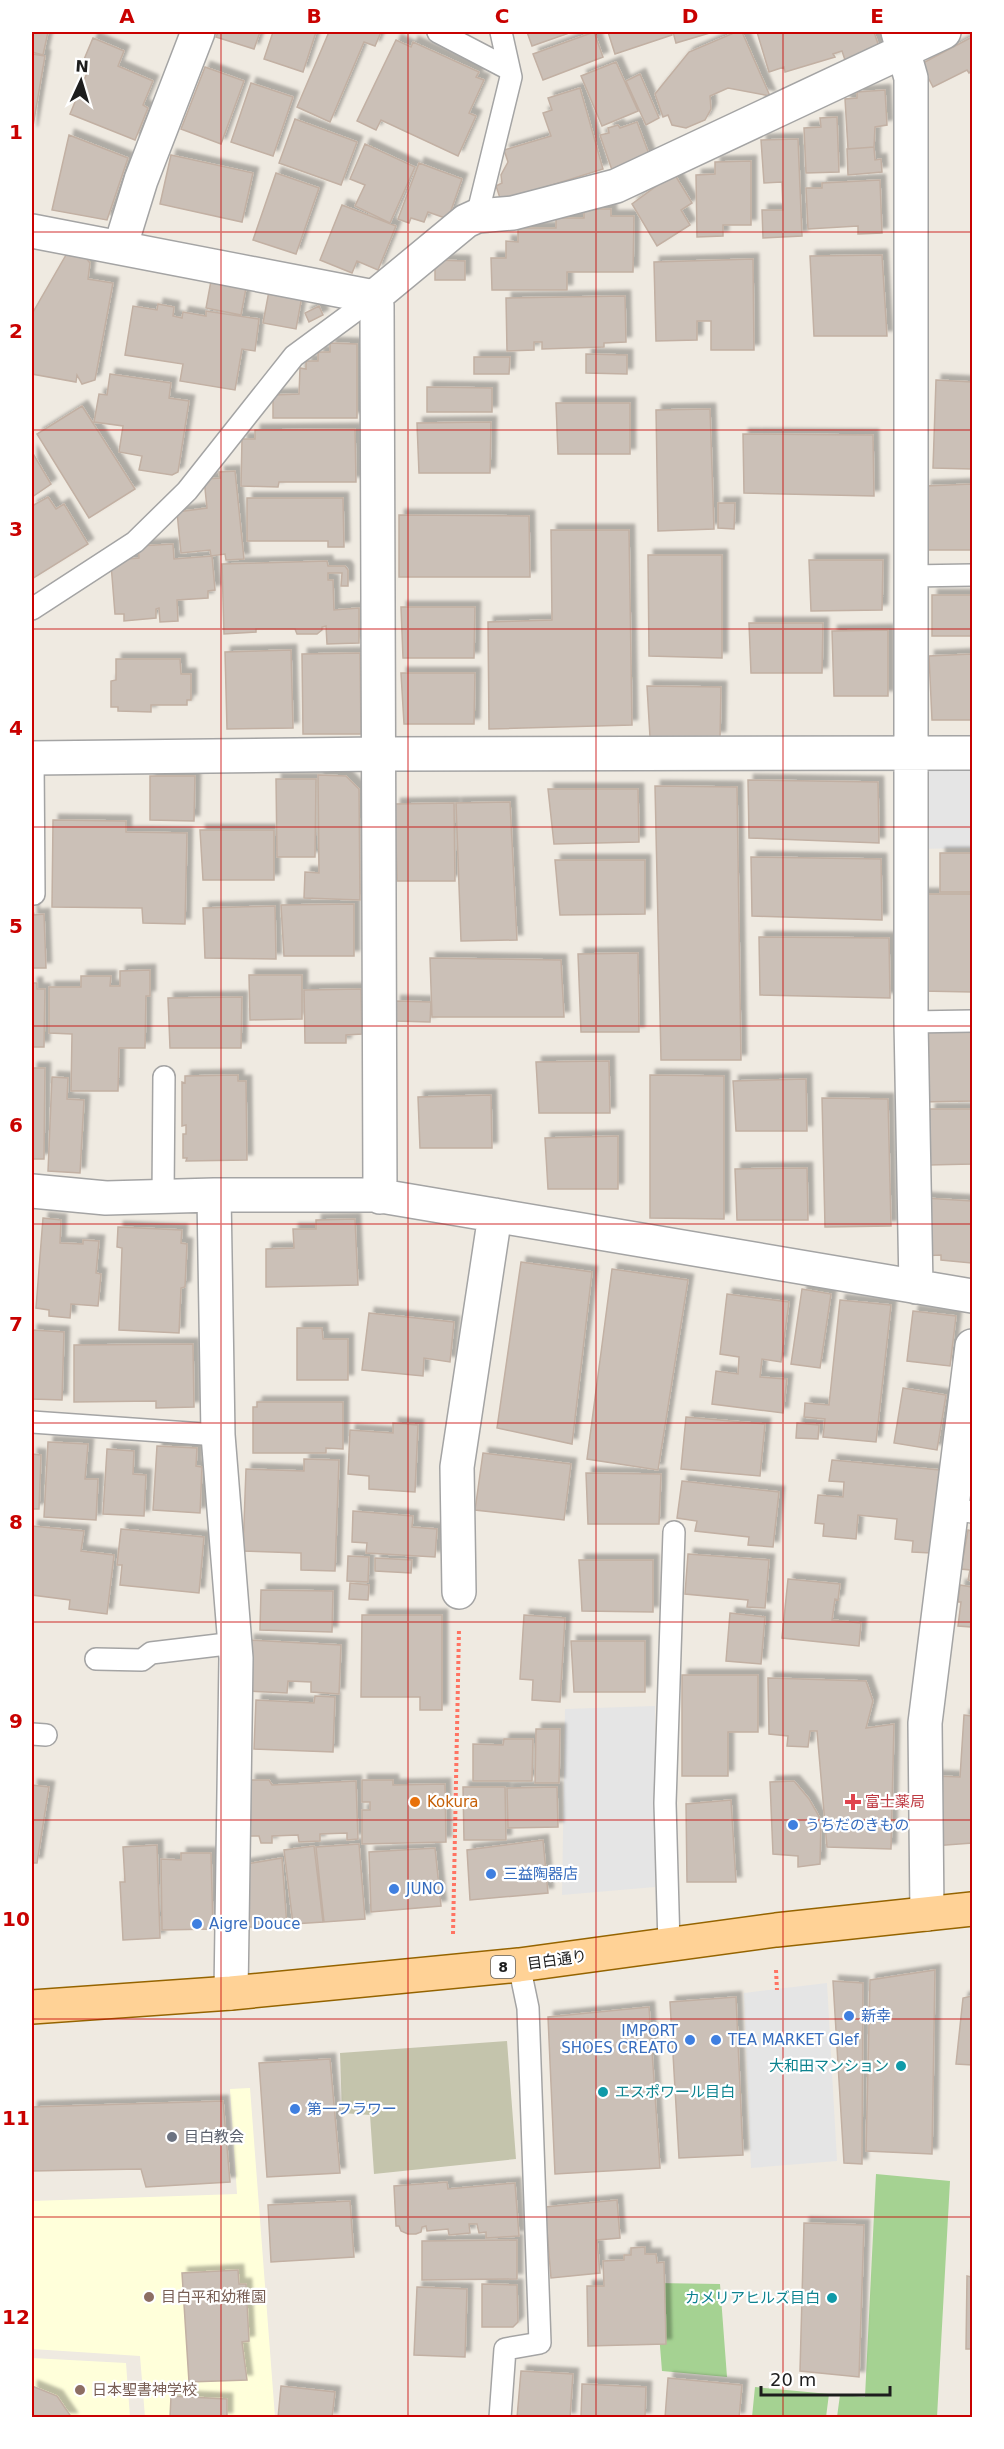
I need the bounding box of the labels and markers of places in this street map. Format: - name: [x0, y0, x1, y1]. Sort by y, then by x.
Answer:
- place label: Kokura: [427, 1793, 478, 1811]
- place label: 富士薬局: [865, 1793, 925, 1811]
- marker: Kokura: [408, 1795, 422, 1809]
- marker: 富士薬局: [846, 1795, 860, 1809]
- place label: うちだのきもの: [805, 1816, 910, 1834]
- marker: うちだのきもの: [786, 1818, 800, 1832]
- place label: 三益陶器店: [503, 1865, 578, 1883]
- marker: 三益陶器店: [484, 1867, 498, 1881]
- place label: JUNO: [405, 1880, 444, 1898]
- marker: JUNO: [387, 1882, 401, 1896]
- place label: Aigre Douce: [209, 1915, 301, 1933]
- marker: Aigre Douce: [190, 1917, 204, 1931]
- place label: 新幸: [861, 2007, 891, 2025]
- marker: 新幸: [842, 2009, 856, 2023]
- place label: IMPORT SHOES CREATO: [561, 2022, 679, 2057]
- place label: TEA MARKET Glef: [727, 2031, 860, 2049]
- marker: IMPORT SHOES CREATO: [683, 2033, 697, 2047]
- marker: TEA MARKET Glef: [709, 2033, 723, 2047]
- place label: 大和田マンション: [769, 2057, 889, 2075]
- marker: 大和田マンション: [894, 2059, 908, 2073]
- place label: エスポワール目白: [615, 2083, 735, 2101]
- marker: エスポワール目白: [596, 2085, 610, 2099]
- place label: 第一フラワー: [307, 2100, 397, 2118]
- marker: 第一フラワー: [288, 2102, 302, 2116]
- place label: 目白教会: [184, 2128, 244, 2146]
- marker: 目白教会: [165, 2130, 179, 2144]
- place label: 目白平和幼稚園: [161, 2288, 266, 2306]
- place label: カメリアヒルズ目白: [685, 2289, 820, 2307]
- marker: 目白平和幼稚園: [142, 2290, 156, 2304]
- marker: カメリアヒルズ目白: [825, 2291, 839, 2305]
- place label: 日本聖書神学校: [92, 2381, 197, 2399]
- marker: 日本聖書神学校: [73, 2383, 87, 2397]

